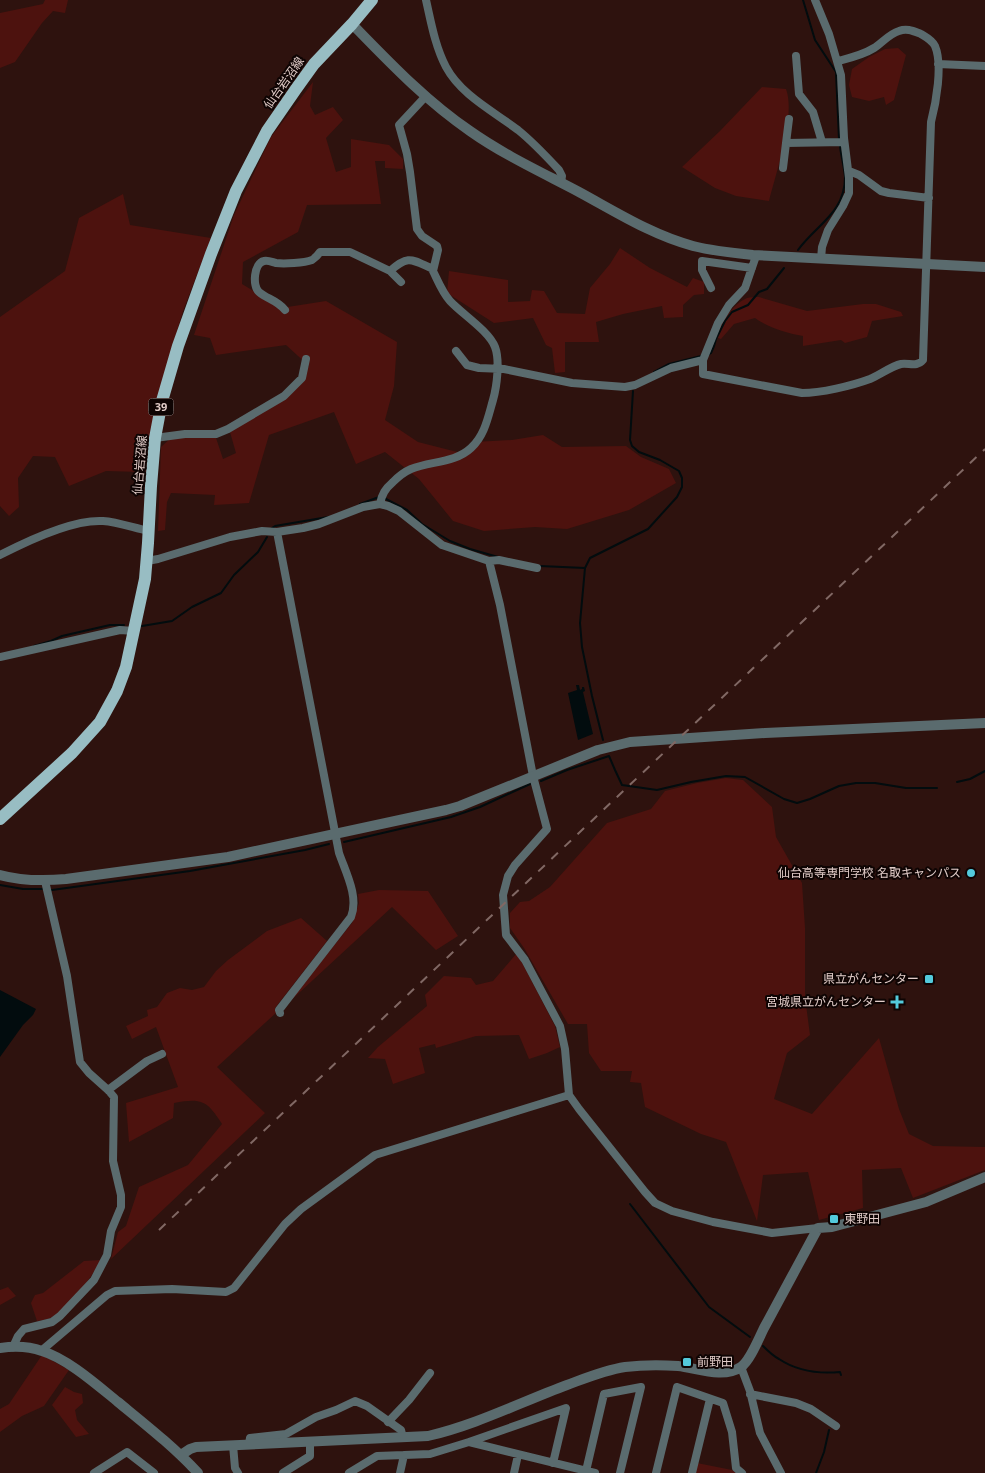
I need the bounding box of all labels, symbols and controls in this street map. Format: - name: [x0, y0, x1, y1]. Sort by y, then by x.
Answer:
- street label: 仙台岩沼線: [259, 53, 308, 112]
- road number: 39: [148, 398, 174, 416]
- street label: 仙台岩沼線: [128, 434, 151, 496]
- place label: 仙台高等専門学校 名取キャンパス: [778, 864, 961, 881]
- marker: 仙台高等専門学校 名取キャンパス: [965, 867, 977, 879]
- place label: 県立がんセンター: [823, 970, 919, 987]
- marker: 県立がんセンター: [923, 973, 935, 985]
- place label: 宮城県立がんセンター: [766, 993, 886, 1010]
- marker: 宮城県立がんセンター: [890, 995, 904, 1009]
- place label: 東野田: [844, 1210, 880, 1227]
- marker: 東野田: [828, 1213, 840, 1225]
- place label: 前野田: [697, 1353, 733, 1370]
- marker: 前野田: [681, 1356, 693, 1368]

